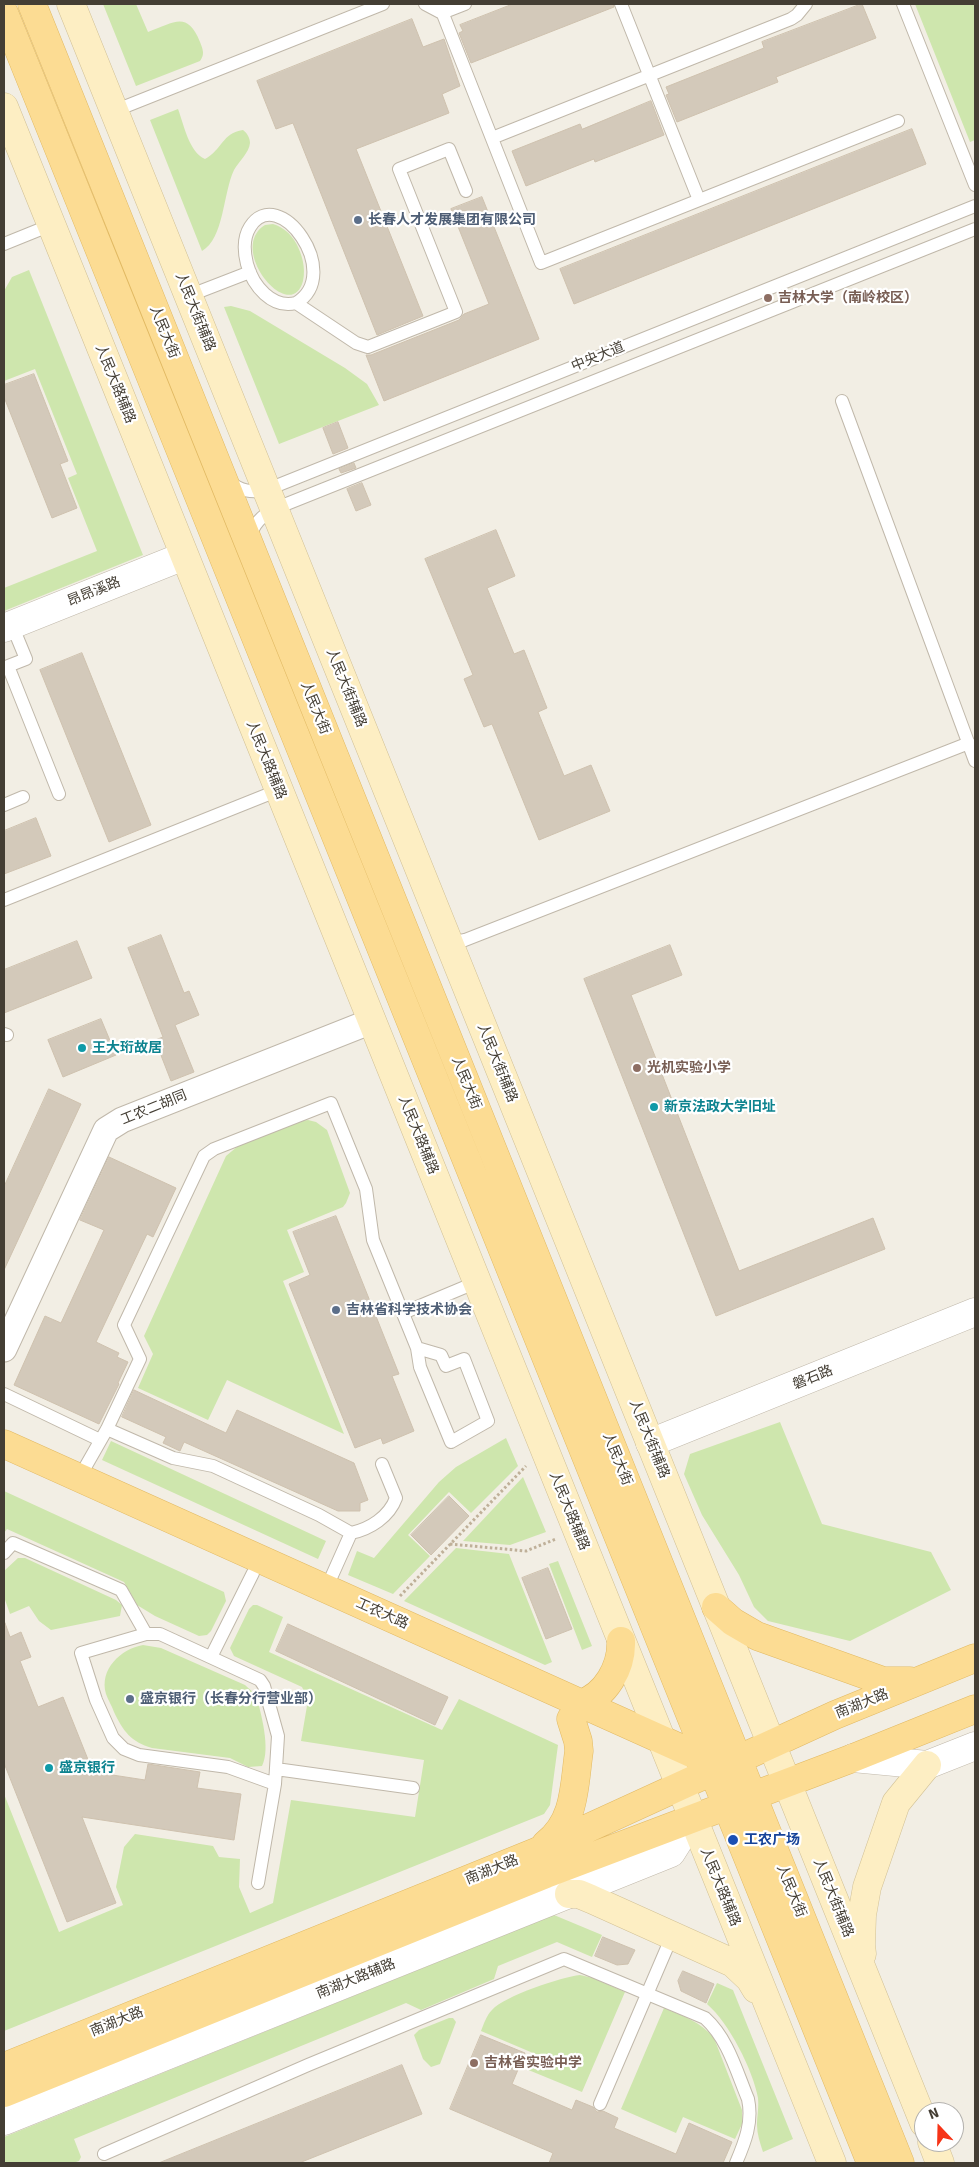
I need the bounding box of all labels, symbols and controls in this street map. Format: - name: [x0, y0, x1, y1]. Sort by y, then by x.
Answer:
- place label: 长春人才发展集团有限公司: [368, 212, 536, 228]
- marker: 长春人才发展集团有限公司: [352, 214, 364, 226]
- street label: 人民大街辅路: [171, 270, 219, 354]
- place label: 吉林大学（南岭校区）: [778, 290, 918, 306]
- marker: 吉林大学（南岭校区）: [762, 292, 774, 304]
- street label: 人民大街: [146, 303, 182, 361]
- street label: 中央大道: [569, 339, 627, 375]
- street label: 人民大路辅路: [91, 342, 139, 426]
- street label: 昂昂溪路: [65, 574, 123, 610]
- street label: 人民大街辅路: [322, 646, 370, 730]
- street label: 人民大街: [297, 679, 333, 737]
- street label: 人民大路辅路: [242, 718, 290, 802]
- street label: 人民大街辅路: [473, 1021, 521, 1105]
- place label: 王大珩故居: [92, 1040, 162, 1056]
- marker: 王大珩故居: [76, 1042, 88, 1054]
- street label: 人民大街: [448, 1054, 484, 1112]
- place label: 光机实验小学: [647, 1060, 731, 1076]
- marker: 光机实验小学: [631, 1062, 643, 1074]
- street label: 工农二胡同: [118, 1087, 190, 1129]
- street label: 人民大路辅路: [394, 1093, 442, 1177]
- place label: 新京法政大学旧址: [664, 1099, 776, 1115]
- marker: 新京法政大学旧址: [648, 1101, 660, 1113]
- place label: 吉林省科学技术协会: [346, 1302, 472, 1318]
- marker: 吉林省科学技术协会: [330, 1304, 342, 1316]
- street label: 磐石路: [790, 1362, 836, 1394]
- street label: 人民大街辅路: [625, 1397, 673, 1481]
- street label: 人民大街: [599, 1430, 635, 1488]
- street label: 人民大路辅路: [545, 1469, 593, 1553]
- street label: 工农大路: [353, 1595, 411, 1633]
- street label: 南湖大路: [833, 1686, 891, 1722]
- place label: 盛京银行（长春分行营业部）: [140, 1691, 322, 1707]
- marker: 盛京银行（长春分行营业部）: [124, 1693, 136, 1705]
- place label: 盛京银行: [59, 1760, 115, 1776]
- marker: 盛京银行: [43, 1762, 55, 1774]
- place label: 工农广场: [744, 1832, 800, 1848]
- marker: 工农广场: [726, 1833, 740, 1847]
- street label: 人民大路辅路: [696, 1845, 744, 1929]
- street label: 南湖大路: [463, 1852, 521, 1888]
- street label: 人民大街辅路: [809, 1856, 857, 1940]
- street label: 人民大街: [773, 1862, 809, 1920]
- street label: 南湖大路辅路: [314, 1955, 398, 2003]
- street label: 南湖大路: [88, 2004, 146, 2040]
- place label: 吉林省实验中学: [484, 2055, 582, 2071]
- marker: 吉林省实验中学: [468, 2057, 480, 2069]
- north arrow: [914, 2102, 964, 2152]
- text: N: [926, 2104, 941, 2123]

